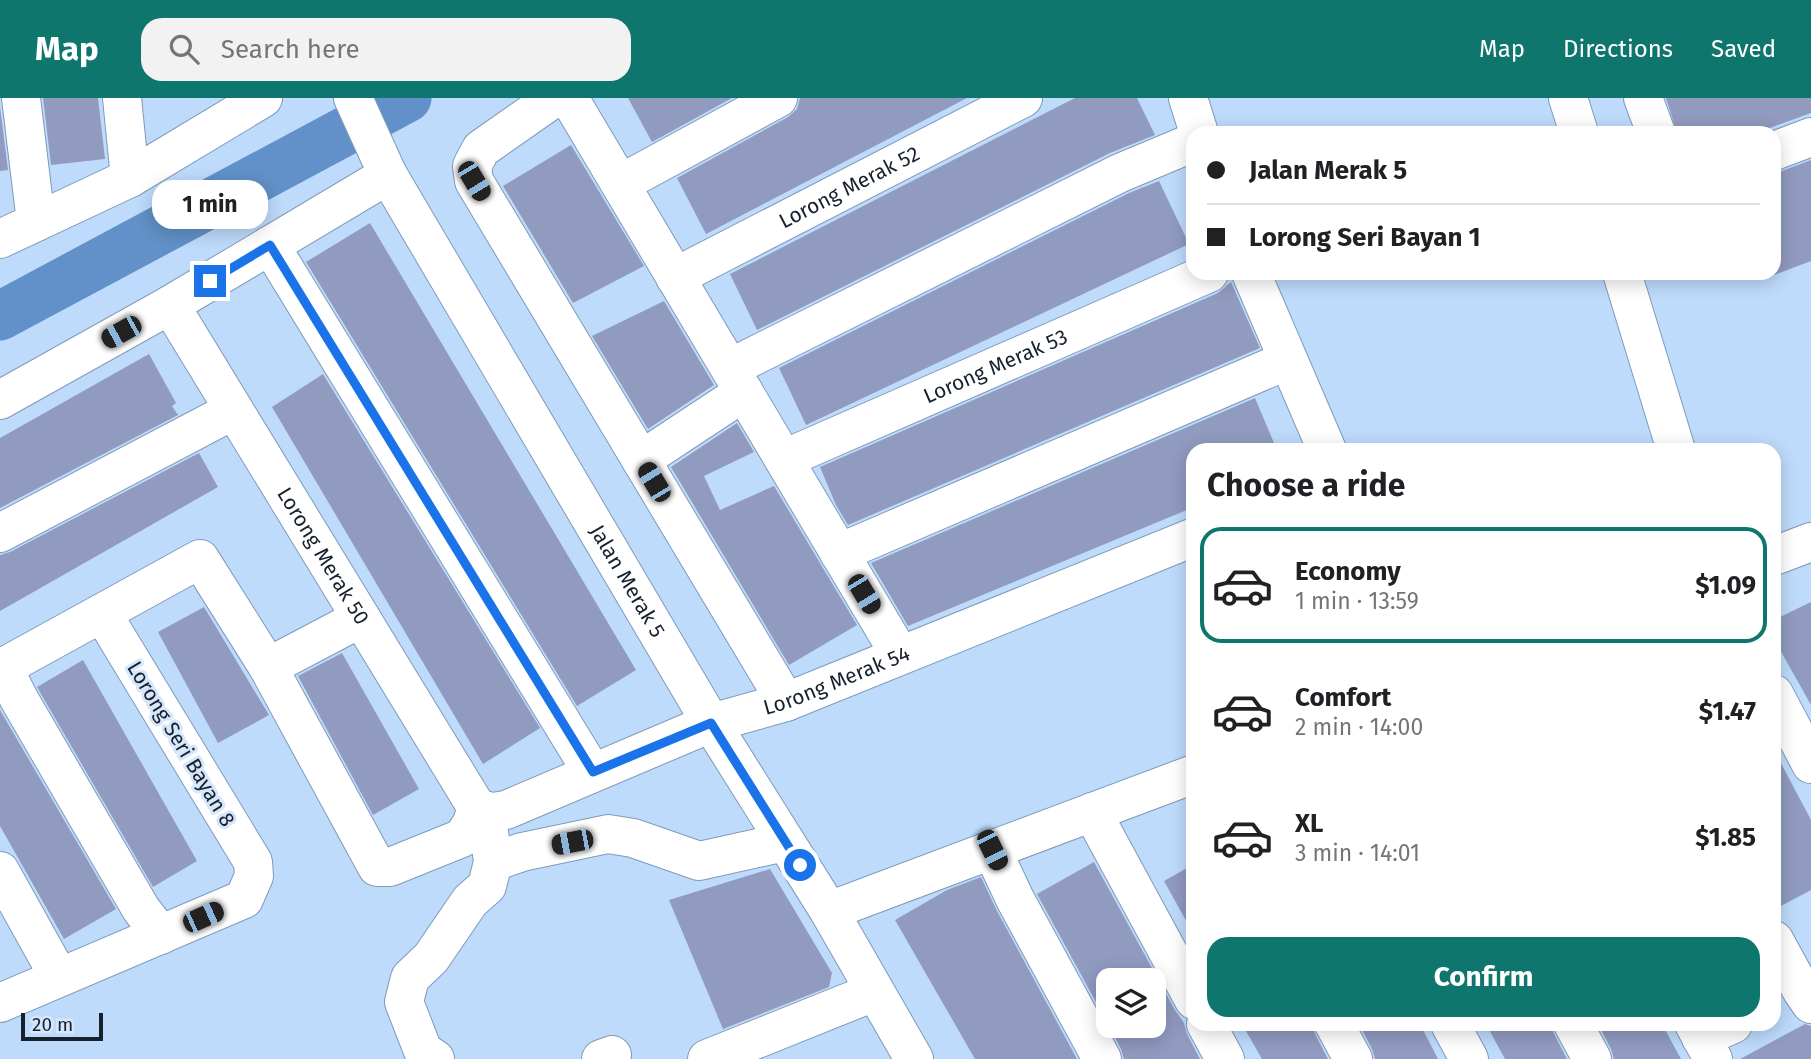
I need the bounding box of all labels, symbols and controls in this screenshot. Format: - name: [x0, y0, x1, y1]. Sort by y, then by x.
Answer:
- search box: [141, 18, 631, 81]
- text: Map: [35, 29, 99, 69]
- icon: search: [165, 30, 203, 68]
- text: Search here: [221, 34, 360, 65]
- text: Map: [1479, 35, 1525, 63]
- text: Directions: [1563, 35, 1673, 63]
- text: Saved: [1711, 35, 1776, 63]
- street label: Lorong Merak 52: [775, 140, 924, 234]
- text: Jalan Merak 5: [1249, 155, 1407, 186]
- car: [455, 158, 494, 204]
- callout: 1 min: [152, 180, 268, 228]
- text: 1 min: [182, 190, 238, 218]
- text: Lorong Seri Bayan 1: [1249, 222, 1481, 253]
- route end: [194, 265, 226, 297]
- car: [98, 313, 145, 351]
- street label: Lorong Merak 53: [920, 323, 1072, 409]
- car: [635, 459, 674, 505]
- text: Choose a ride: [1207, 466, 1405, 504]
- street label: Lorong Merak 50: [271, 483, 375, 629]
- street label: Jalan Merak 5: [584, 520, 671, 642]
- icon: car: [1211, 554, 1274, 617]
- text: Economy: [1295, 556, 1401, 587]
- text: $1.09: [1695, 570, 1756, 601]
- car: [845, 571, 884, 617]
- text: 1 min · 13:59: [1295, 587, 1419, 615]
- street label: Lorong Merak 54: [760, 640, 914, 721]
- street label: Lorong Seri Bayan 8: [121, 657, 241, 831]
- icon: car: [1211, 680, 1274, 743]
- text: Comfort: [1295, 682, 1391, 713]
- text: $1.47: [1699, 696, 1756, 727]
- text: 2 min · 14:00: [1295, 713, 1423, 741]
- icon: car: [1211, 806, 1274, 869]
- text: XL: [1295, 808, 1323, 839]
- text: $1.85: [1695, 822, 1756, 853]
- car: [974, 827, 1011, 873]
- car: [550, 828, 595, 856]
- text: 3 min · 14:01: [1295, 839, 1420, 867]
- route start: [784, 849, 816, 881]
- car: [180, 899, 227, 935]
- button: Confirm: [1207, 937, 1760, 1017]
- map controls: [1096, 968, 1166, 1038]
- button: layers: [1096, 968, 1166, 1038]
- scale bar: [21, 1010, 103, 1042]
- text: 20 m: [32, 1013, 73, 1036]

